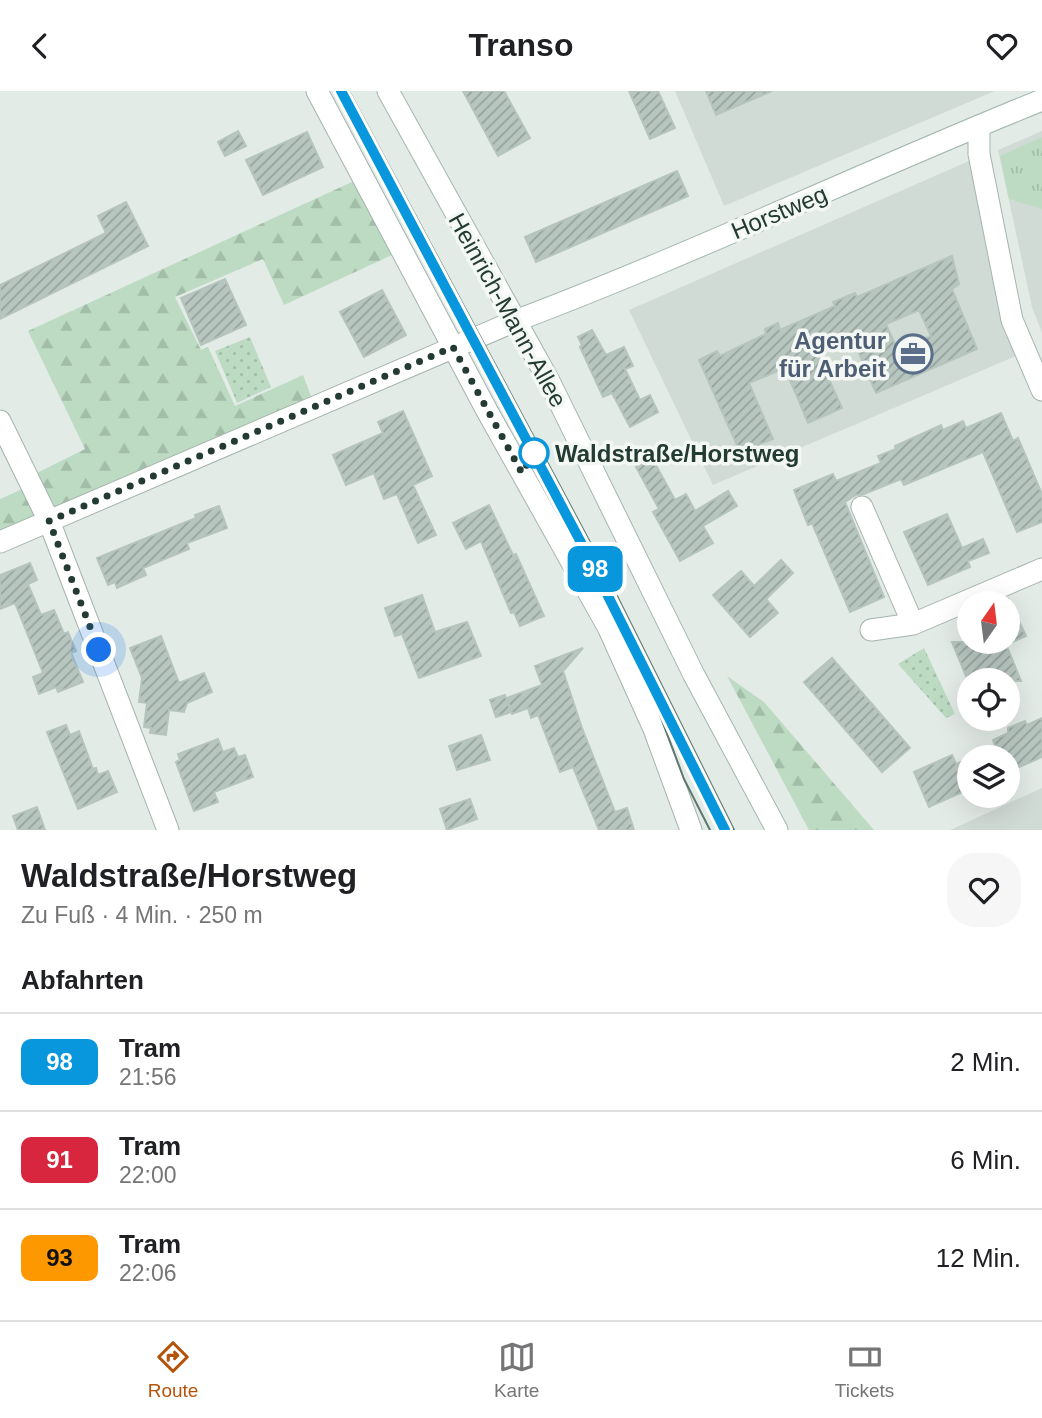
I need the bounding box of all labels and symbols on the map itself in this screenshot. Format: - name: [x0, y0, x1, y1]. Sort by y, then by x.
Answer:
- street label: Horstweg: [727, 180, 831, 244]
- street label: Heinrich-Mann-Allee: [443, 208, 573, 412]
- place label: Agentur für Arbeit: [779, 327, 886, 382]
- office icon: Agentur für Arbeit: [892, 333, 934, 375]
- marker: Waldstraße/Horstweg: [519, 438, 549, 468]
- place label: Waldstraße/Horstweg: [555, 440, 800, 467]
- line badge: 98: [564, 546, 626, 592]
- north arrow: [957, 591, 1020, 655]
- your location: [81, 632, 116, 667]

